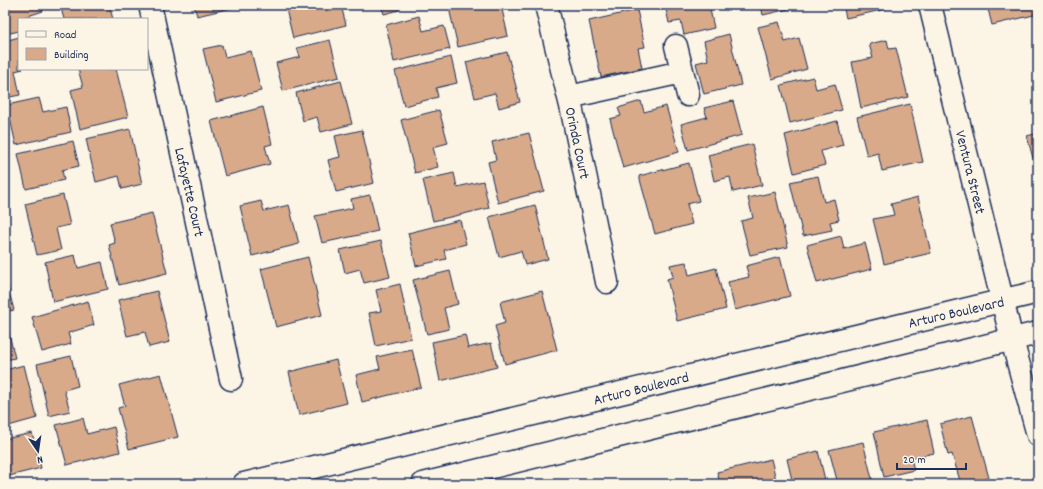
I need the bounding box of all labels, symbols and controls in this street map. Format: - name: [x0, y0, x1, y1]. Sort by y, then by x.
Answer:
- legend: [18, 18, 148, 70]
- text: Road: [54, 27, 76, 44]
- text: Building: [54, 47, 89, 64]
- street label: Orinda Court: [558, 105, 594, 182]
- street label: Ventura Street: [948, 128, 990, 217]
- street label: Lafayette Court: [167, 146, 209, 240]
- street label: Arturo Boulevard: [906, 292, 1007, 336]
- street label: Arturo Boulevard: [591, 367, 692, 412]
- north arrow: [18, 431, 58, 471]
- scale bar: [897, 445, 966, 471]
- text: N: [35, 450, 44, 467]
- text: 20 m: [903, 452, 926, 469]

